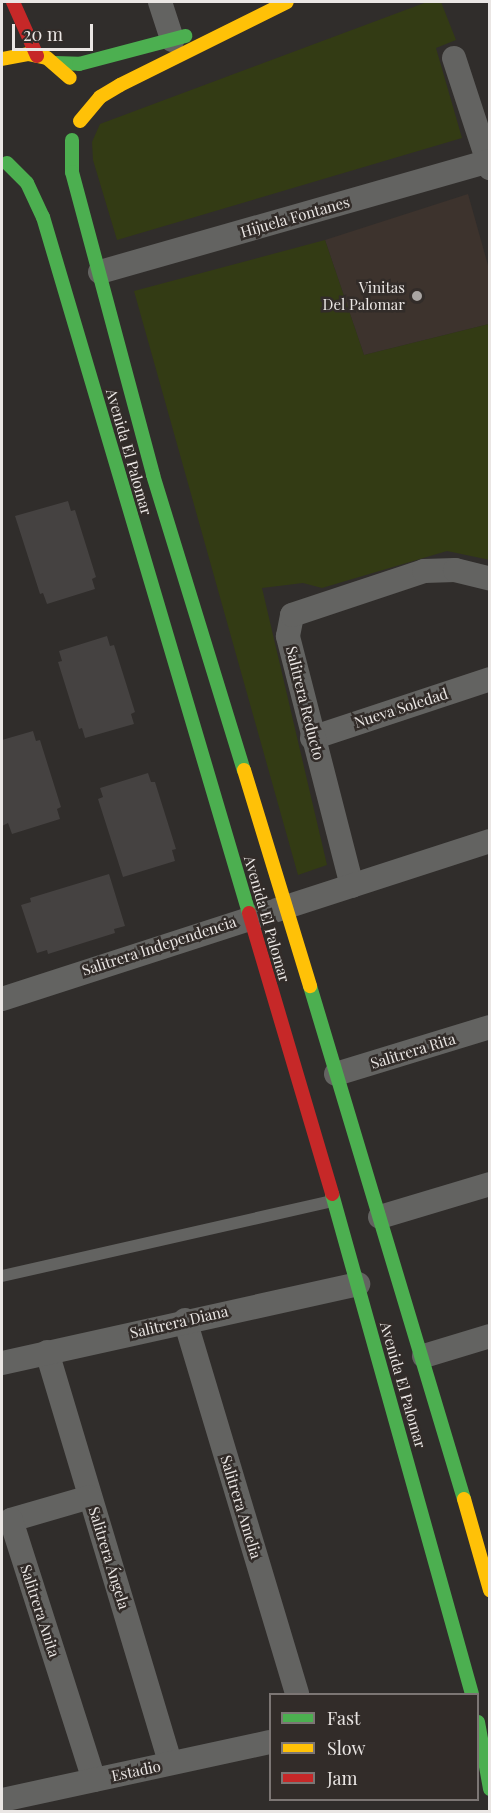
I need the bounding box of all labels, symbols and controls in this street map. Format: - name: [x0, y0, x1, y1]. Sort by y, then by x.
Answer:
- scale bar: [15, 12, 96, 50]
- text: 20 m: [23, 22, 63, 46]
- street label: Hijuela Fontanes: [238, 193, 352, 241]
- place label: Vinitas Del Palomar: [323, 278, 405, 313]
- marker: Vinitas Del Palomar: [410, 289, 424, 303]
- street label: Avenida El Palomar: [102, 387, 156, 517]
- street label: Salitrera Reducto: [282, 644, 328, 762]
- street label: Nueva Soledad: [352, 684, 450, 732]
- street label: Avenida El Palomar: [240, 854, 294, 984]
- street label: Salitrera Independencia: [79, 912, 239, 980]
- street label: Salitrera Rita: [368, 1029, 458, 1073]
- street label: Salitrera Diana: [128, 1302, 230, 1342]
- street label: Avenida El Palomar: [376, 1320, 430, 1450]
- street label: Salitrera Amelia: [217, 1453, 265, 1561]
- street label: Salitrera Ángela: [85, 1504, 133, 1612]
- street label: Salitrera Anita: [16, 1562, 64, 1660]
- legend: [269, 1693, 479, 1801]
- text: Fast: [327, 1706, 360, 1730]
- text: Slow: [327, 1736, 365, 1760]
- street label: Estadio: [110, 1757, 162, 1785]
- text: Jam: [327, 1766, 357, 1790]

